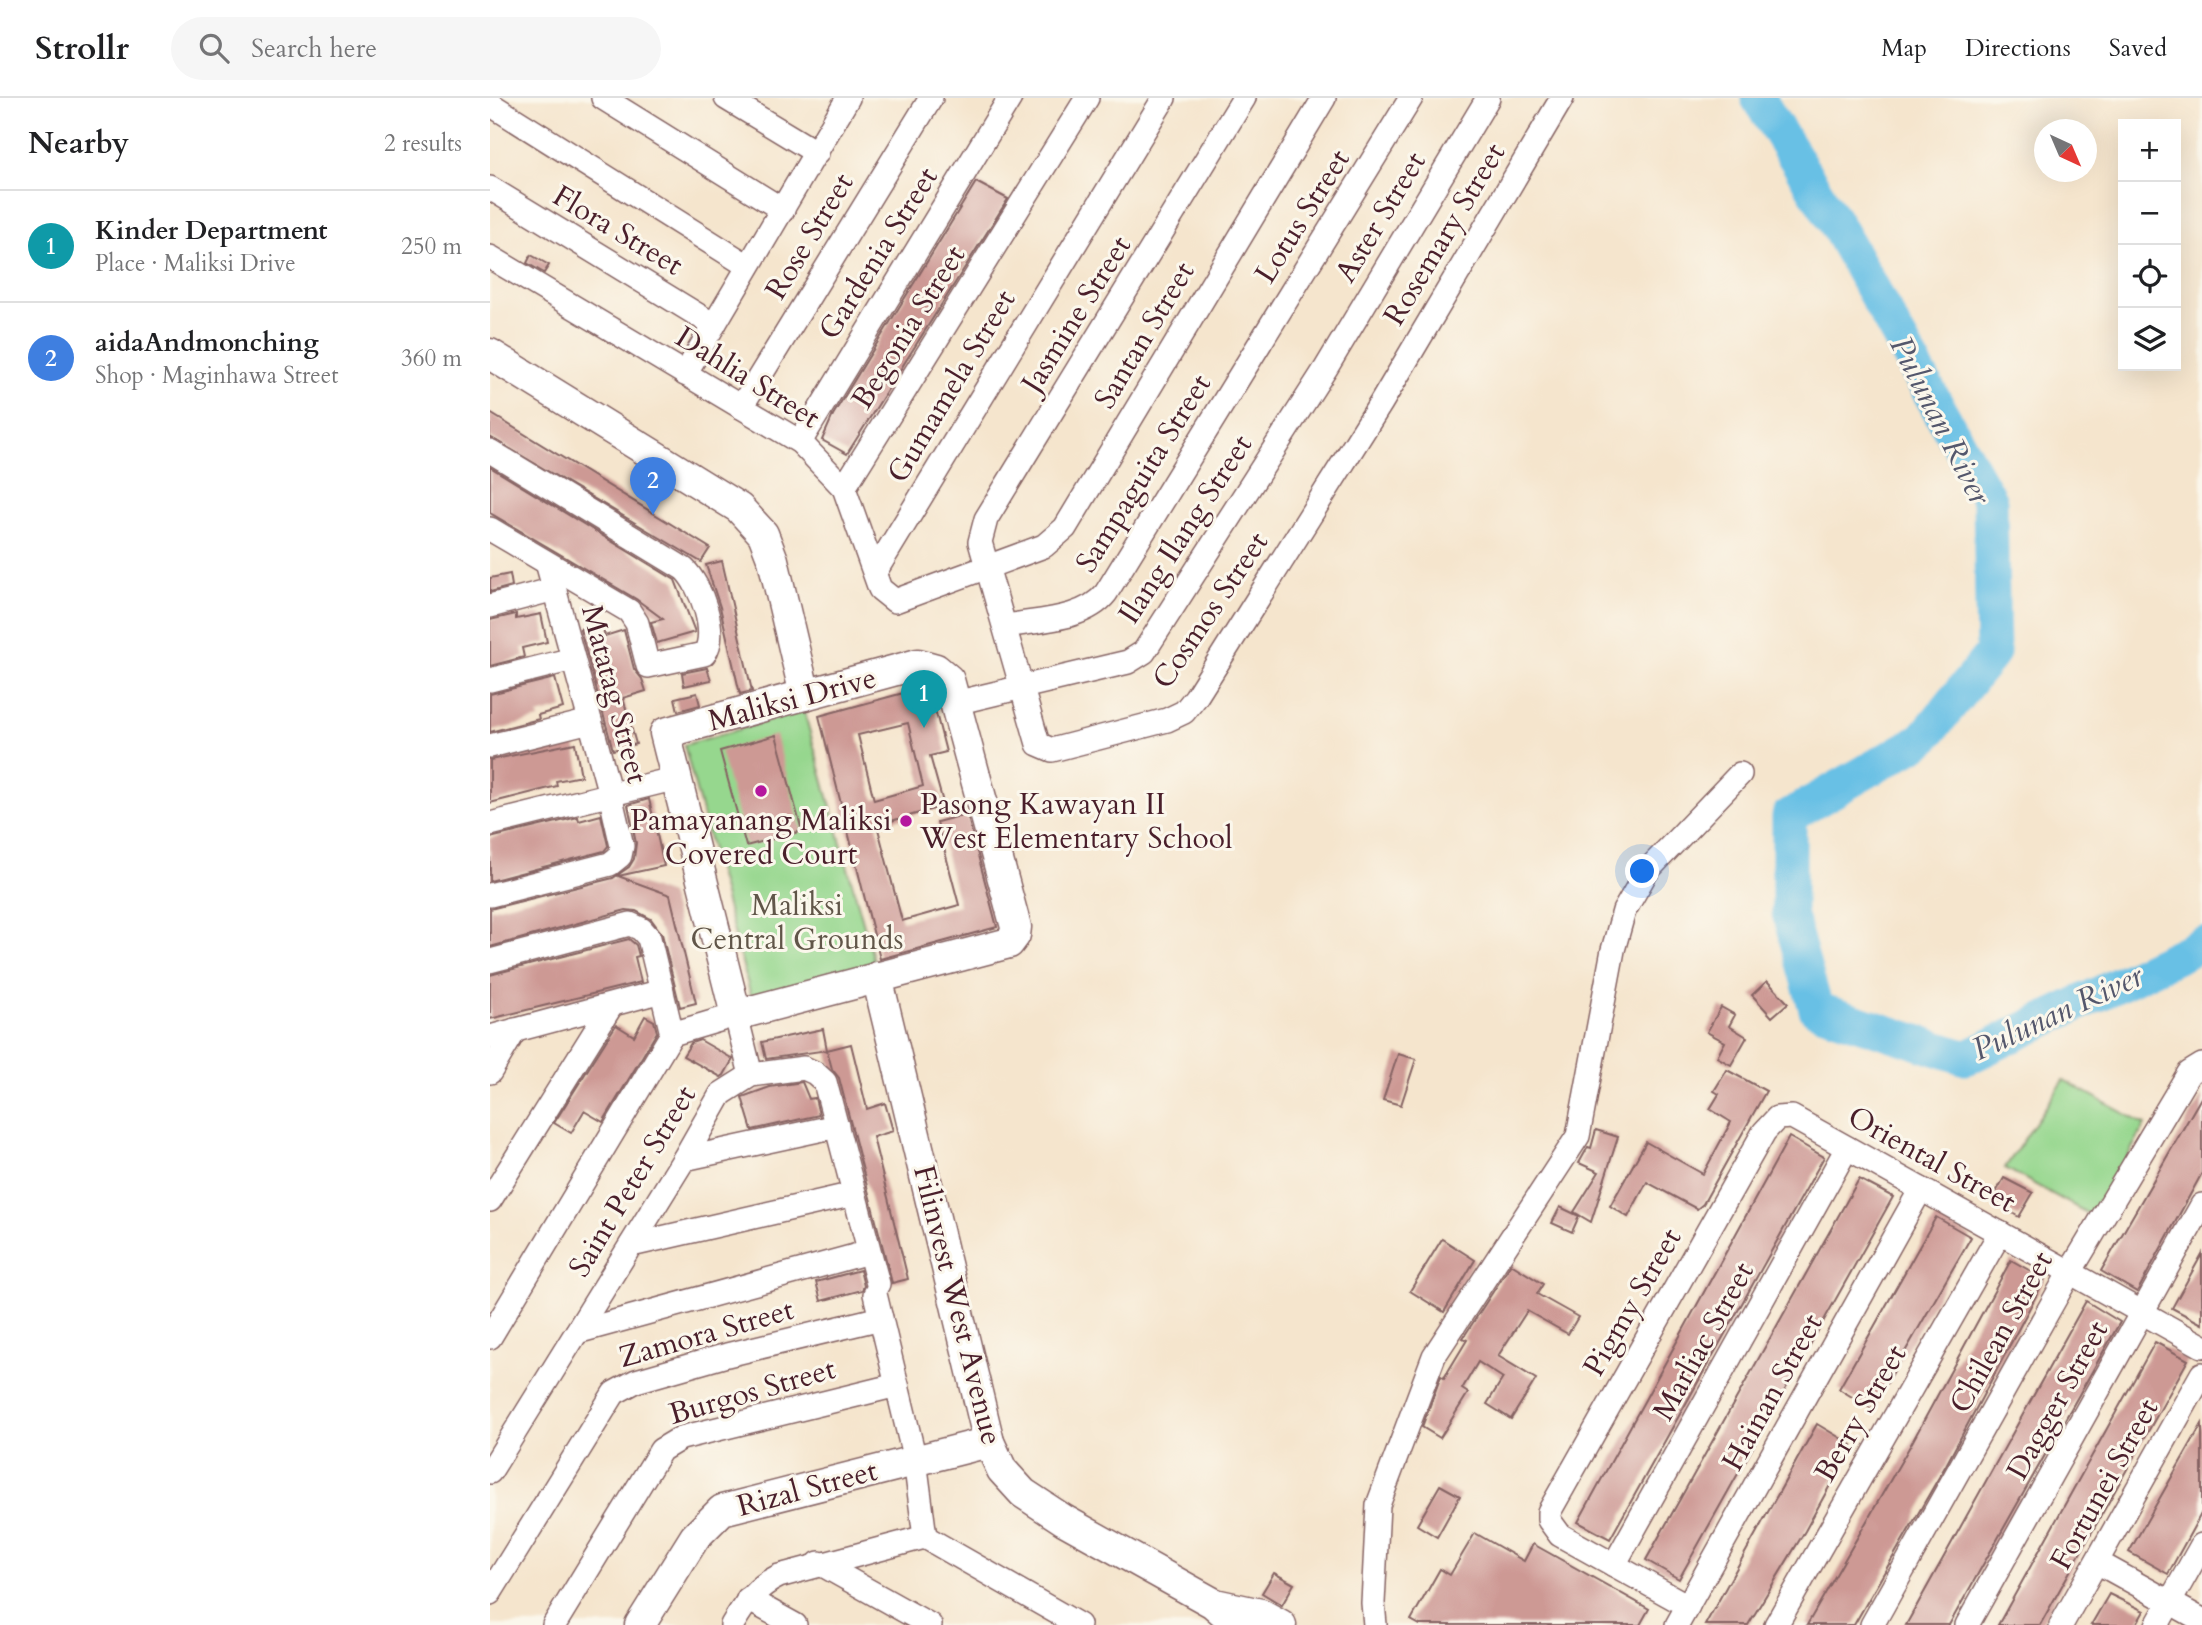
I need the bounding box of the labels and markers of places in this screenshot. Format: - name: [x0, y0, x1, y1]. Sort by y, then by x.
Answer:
- pin: 2: [630, 457, 676, 515]
- pin: 1: [901, 670, 947, 728]
- marker: Pamayanang Maliksi Covered Court: [753, 783, 769, 799]
- place label: Pasong Kawayan II West Elementary School: [919, 784, 1233, 859]
- place label: Pamayanang Maliksi Covered Court: [630, 800, 892, 875]
- marker: Pasong Kawayan II West Elementary School: [898, 813, 914, 829]

